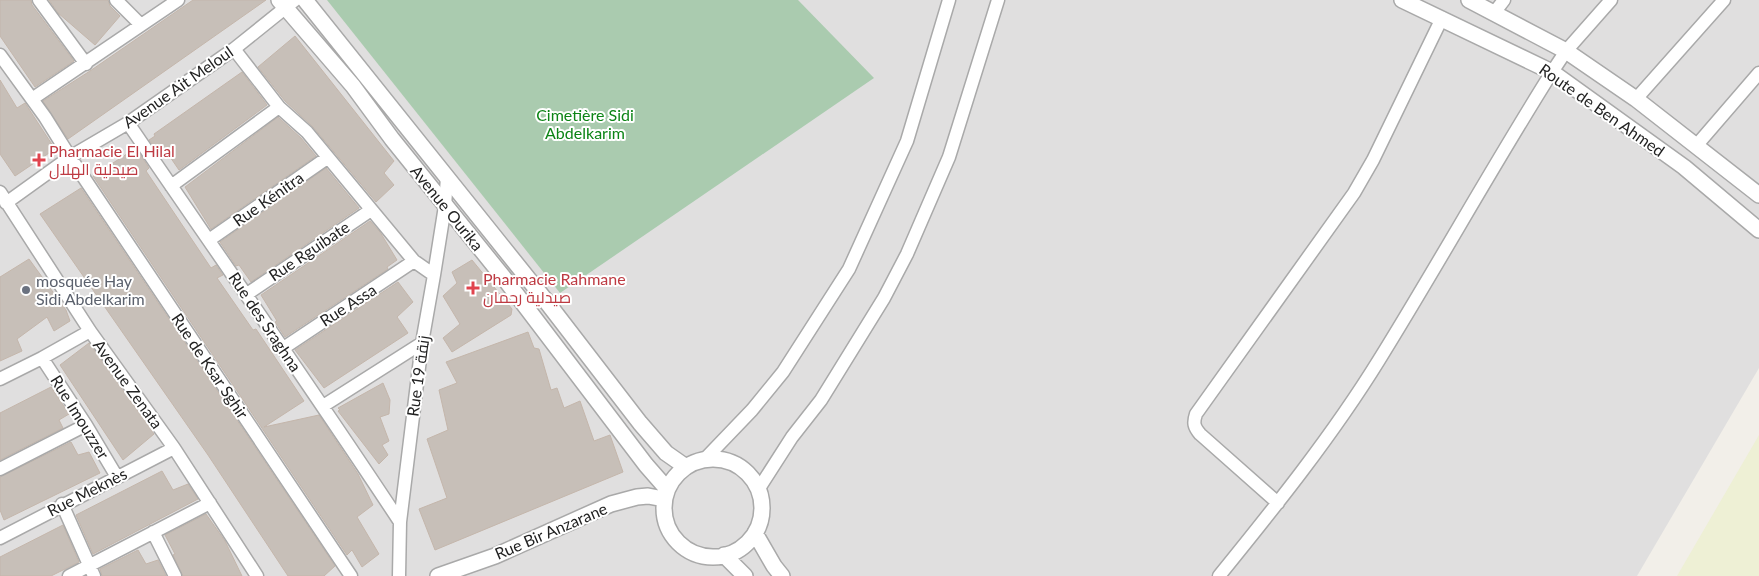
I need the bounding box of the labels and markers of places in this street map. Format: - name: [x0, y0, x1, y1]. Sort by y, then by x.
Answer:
- place label: Pharmacie El Hilal صيدلية الهلال: [49, 141, 175, 180]
- marker: Pharmacie El Hilal صيدلية الهلال: [33, 154, 45, 166]
- place label: Pharmacie Rahmane صيدلية رحمان: [483, 269, 626, 308]
- place label: mosquée Hay Sidi Abdelkarim: [36, 271, 145, 308]
- marker: Pharmacie Rahmane صيدلية رحمان: [467, 282, 479, 294]
- marker: mosquée Hay Sidi Abdelkarim: [20, 284, 32, 296]

